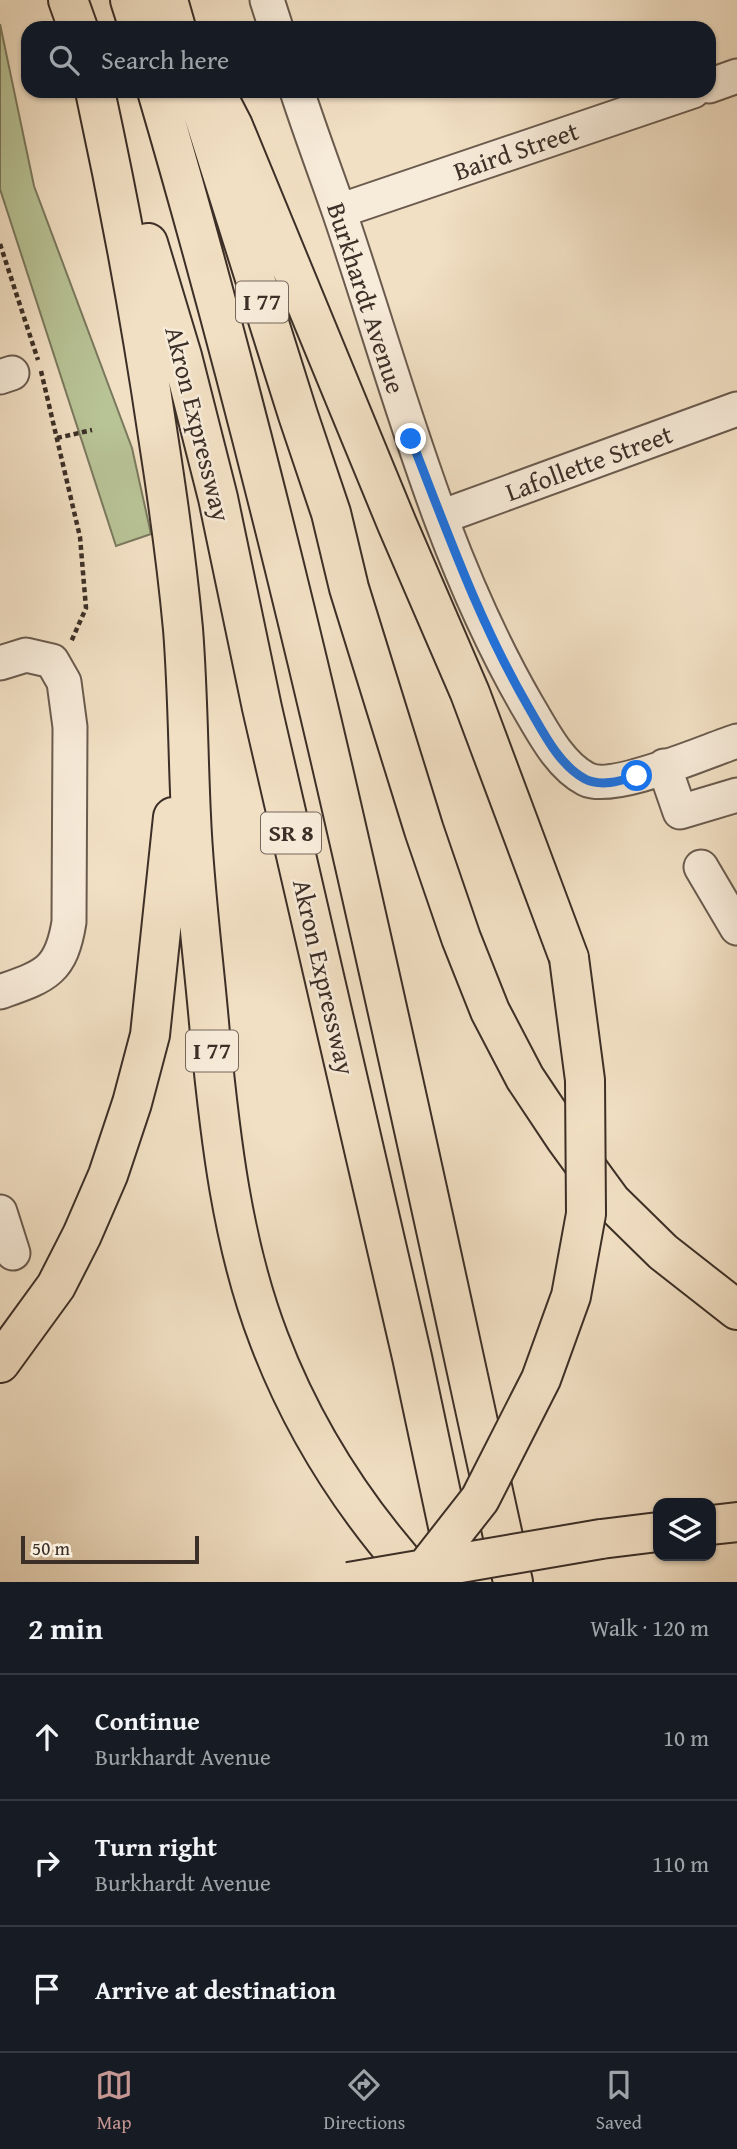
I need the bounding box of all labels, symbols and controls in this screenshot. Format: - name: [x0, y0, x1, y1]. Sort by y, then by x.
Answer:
- search box: [21, 21, 716, 98]
- text: Search here: [101, 40, 229, 79]
- icon: search: [45, 41, 83, 79]
- street label: Baird Street: [448, 111, 584, 190]
- street label: Burkhardt Avenue: [317, 197, 416, 398]
- road number: I 77: [236, 282, 288, 323]
- street label: Akron Expressway: [155, 322, 242, 526]
- street label: Lafollette Street: [500, 414, 678, 511]
- route end: [395, 423, 426, 454]
- route start: [621, 760, 652, 791]
- road number: SR 8: [261, 812, 321, 854]
- street label: Akron Expressway: [283, 875, 366, 1079]
- road number: I 77: [186, 1030, 238, 1072]
- map controls: [653, 1498, 716, 1561]
- button: layers: [653, 1498, 716, 1561]
- scale bar: [21, 1533, 200, 1565]
- text: 50 m: [32, 1534, 70, 1562]
- text: 2 min: [28, 1606, 103, 1650]
- text: Walk · 120 m: [590, 1611, 709, 1644]
- text: Continue: [95, 1701, 200, 1740]
- icon: ahead: [28, 1718, 66, 1756]
- text: 10 m: [663, 1721, 709, 1754]
- text: Burkhardt Avenue: [95, 1740, 271, 1773]
- text: Turn right: [95, 1827, 217, 1866]
- icon: right: [28, 1844, 66, 1882]
- text: 110 m: [652, 1847, 709, 1880]
- text: Burkhardt Avenue: [95, 1866, 271, 1899]
- icon: arrive: [28, 1970, 66, 2008]
- text: Arrive at destination: [95, 1970, 336, 2009]
- tab: Map: [95, 2066, 133, 2136]
- tab: Directions: [324, 2066, 405, 2136]
- tab: Saved: [596, 2066, 642, 2136]

